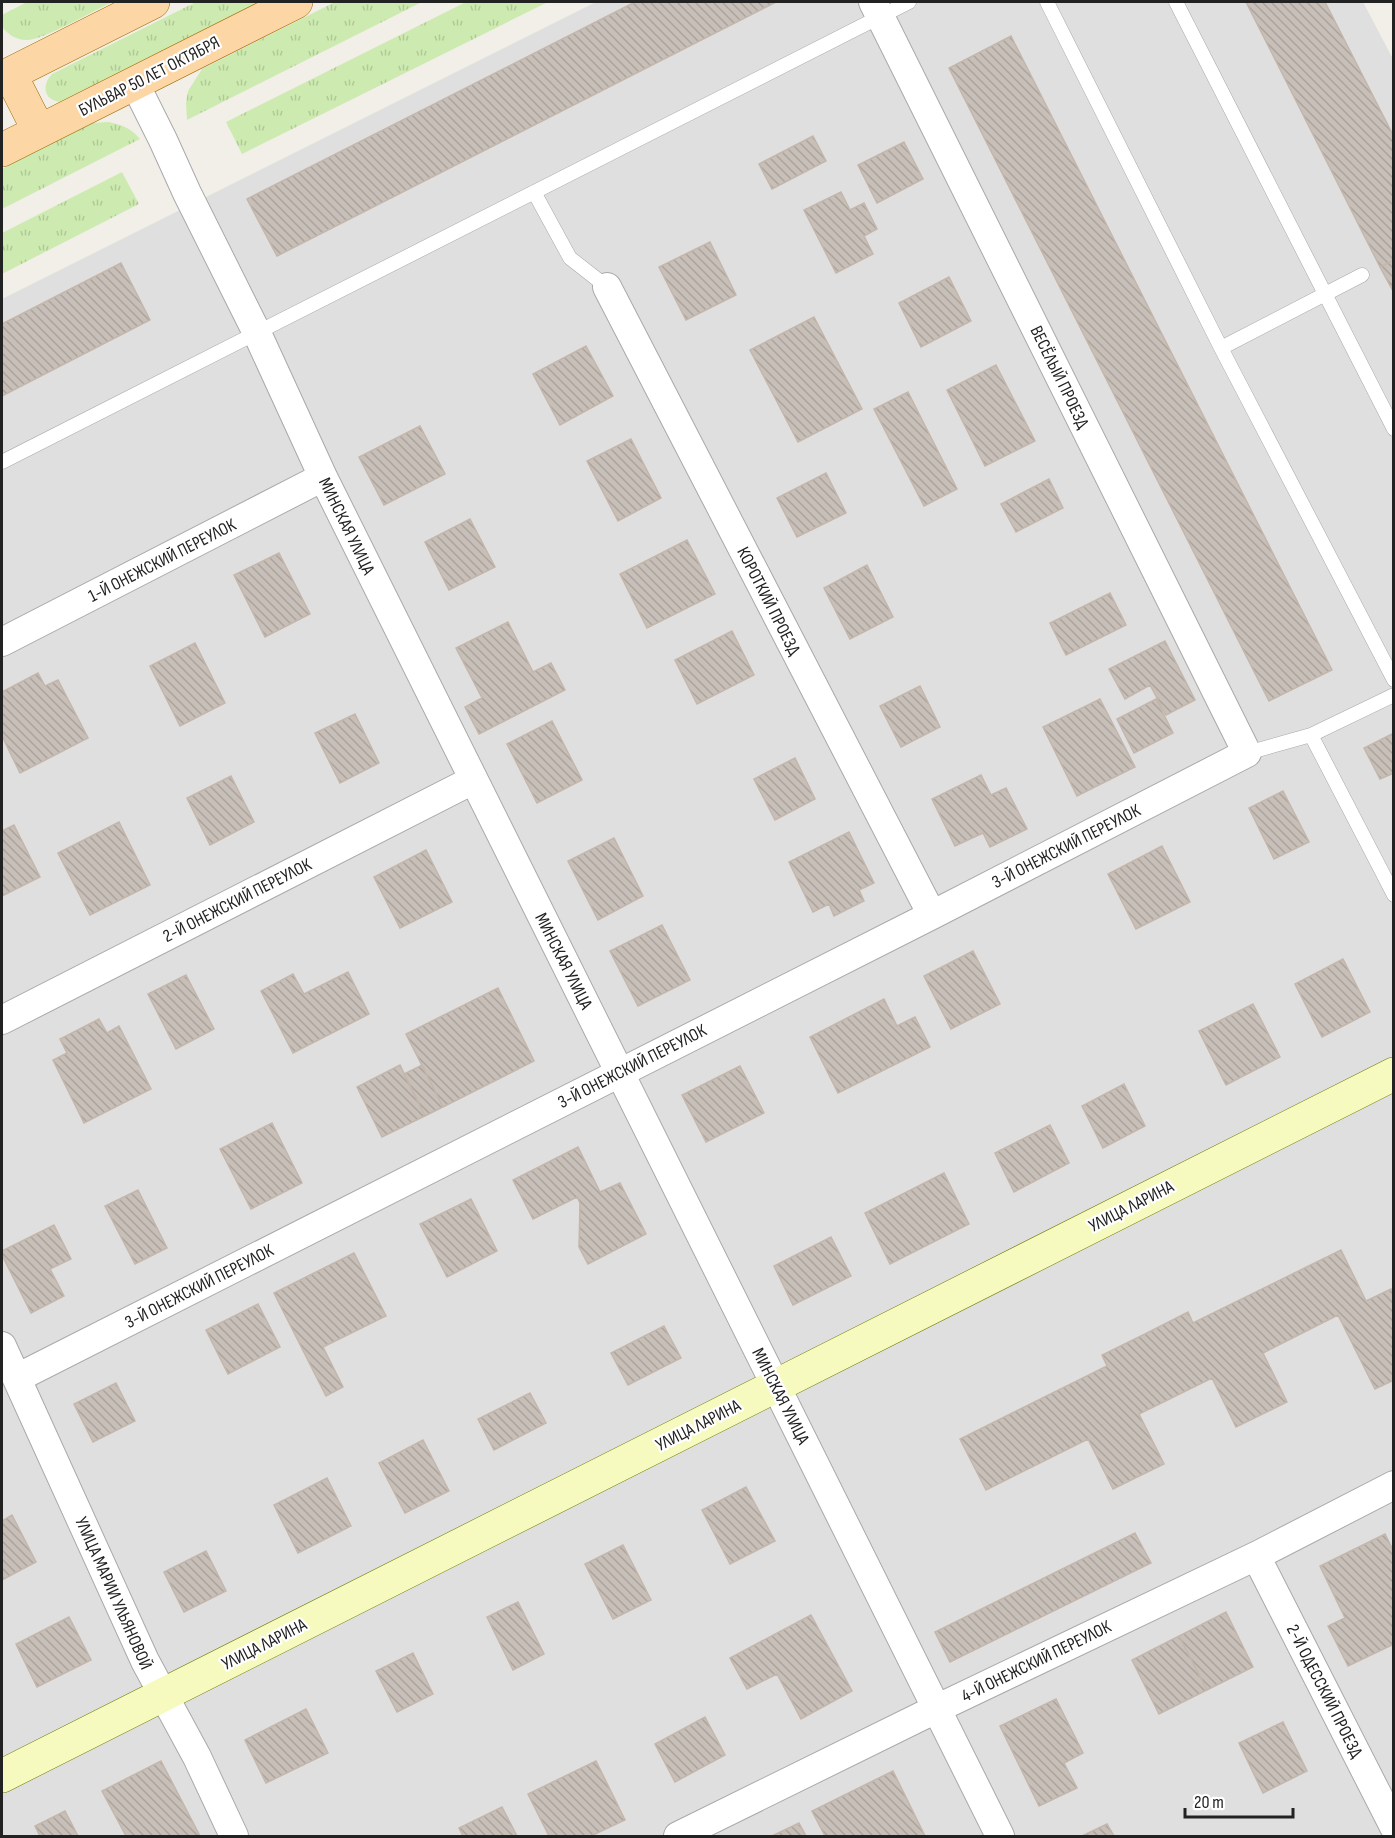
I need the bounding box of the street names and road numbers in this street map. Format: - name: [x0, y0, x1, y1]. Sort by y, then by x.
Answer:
- street label: БУЛЬВАР 50 ЛЕТ ОКТЯБРЯ: [75, 32, 223, 121]
- street label: ВЕСЁЛЫЙ ПРОЕЗД: [1026, 322, 1094, 432]
- street label: МИНСКАЯ УЛИЦА: [314, 474, 379, 578]
- street label: 1-Й ОНЕЖСКИЙ ПЕРЕУЛОК: [85, 514, 240, 607]
- street label: КОРОТКИЙ ПРОЕЗД: [732, 544, 805, 659]
- street label: 3-Й ОНЕЖСКИЙ ПЕРЕУЛОК: [989, 800, 1145, 893]
- street label: 2-Й ОНЕЖСКИЙ ПЕРЕУЛОК: [160, 854, 316, 947]
- street label: МИНСКАЯ УЛИЦА: [530, 910, 597, 1013]
- street label: 3-Й ОНЕЖСКИЙ ПЕРЕУЛОК: [555, 1020, 711, 1113]
- street label: УЛИЦА ЛАРИНА: [1085, 1176, 1177, 1237]
- street label: 3-Й ОНЕЖСКИЙ ПЕРЕУЛОК: [122, 1240, 278, 1333]
- street label: МИНСКАЯ УЛИЦА: [747, 1345, 814, 1448]
- street label: УЛИЦА ЛАРИНА: [652, 1395, 744, 1456]
- street label: УЛИЦА МАРИИ УЛЬЯНОВОЙ: [70, 1514, 157, 1673]
- street label: УЛИЦА ЛАРИНА: [218, 1614, 310, 1675]
- street label: 4-Й ОНЕЖСКИЙ ПЕРЕУЛОК: [958, 1616, 1115, 1707]
- street label: 2-Й ОДЕССКИЙ ПРОЕЗД: [1282, 1621, 1367, 1762]

